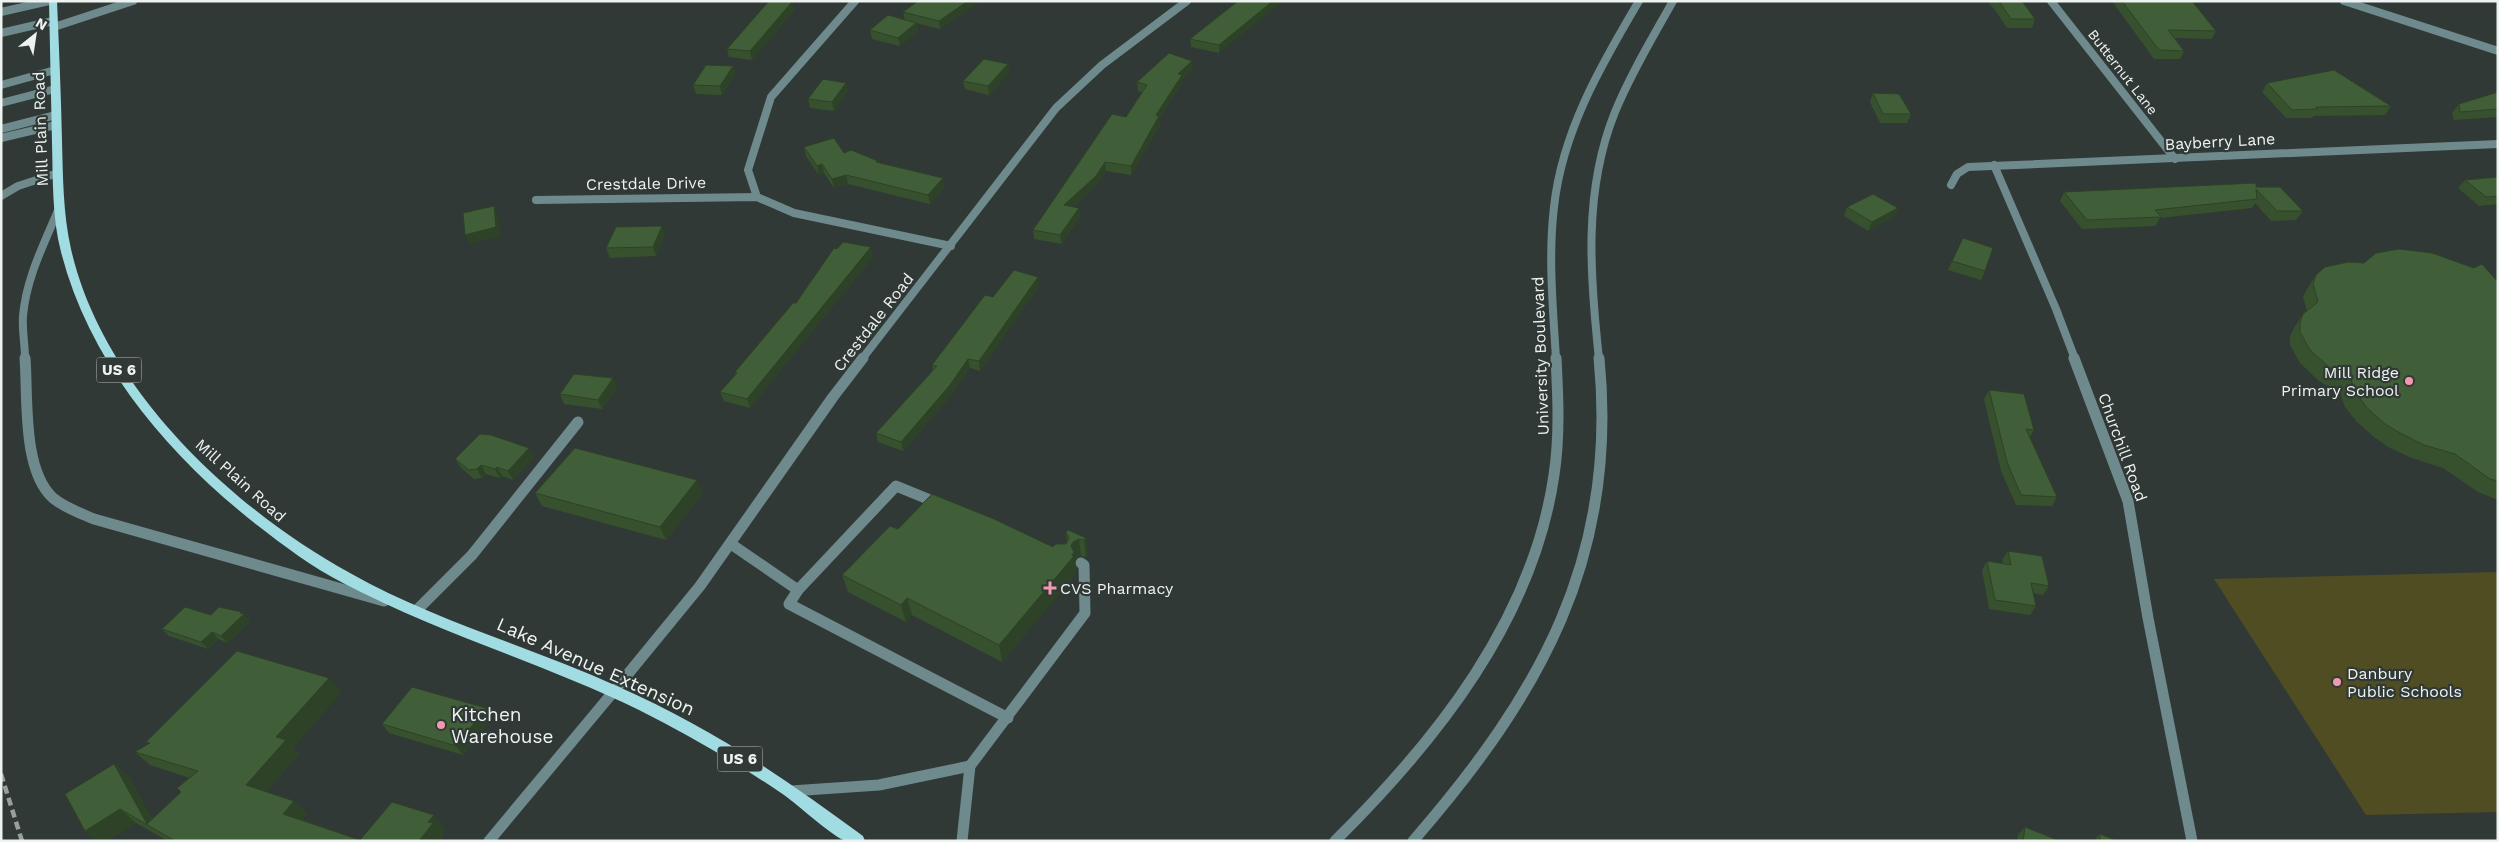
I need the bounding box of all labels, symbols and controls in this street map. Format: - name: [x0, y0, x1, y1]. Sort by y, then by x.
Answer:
- north arrow: [10, 10, 60, 60]
- text: N: [33, 14, 50, 33]
- street label: Butternut Lane: [2085, 26, 2161, 118]
- street label: Mill Plain Road: [29, 71, 52, 187]
- street label: Bayberry Lane: [2164, 129, 2276, 154]
- street label: Crestdale Drive: [586, 173, 706, 194]
- street label: Crestdale Road: [829, 269, 918, 375]
- street label: University Boulevard: [1528, 276, 1553, 436]
- road number: US 6: [96, 358, 142, 382]
- place label: Mill Ridge Primary School: [2281, 363, 2399, 400]
- marker: Mill Ridge Primary School: [2403, 375, 2415, 387]
- street label: Churchill Road: [2094, 390, 2151, 504]
- street label: Mill Plain Road: [192, 435, 290, 526]
- place label: CVS Pharmacy: [1060, 579, 1174, 598]
- marker: CVS Pharmacy: [1044, 582, 1056, 594]
- street label: Lake Avenue Extension: [493, 612, 698, 720]
- place label: Danbury Public Schools: [2347, 664, 2462, 701]
- marker: Danbury Public Schools: [2331, 676, 2343, 688]
- place label: Kitchen Warehouse: [451, 703, 554, 748]
- marker: Kitchen Warehouse: [435, 719, 447, 731]
- road number: US 6: [718, 746, 762, 772]

